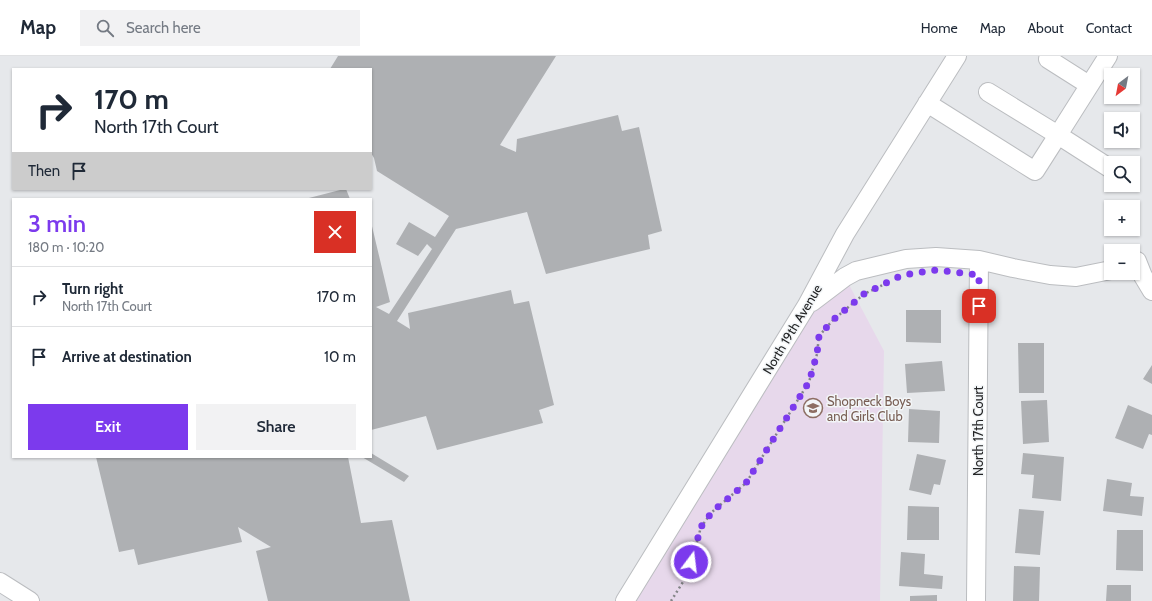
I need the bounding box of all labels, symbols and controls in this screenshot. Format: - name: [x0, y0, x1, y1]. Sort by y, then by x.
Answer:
- search box: [80, 10, 360, 46]
- text: Map: [20, 16, 56, 39]
- icon: search: [94, 17, 116, 39]
- text: Search here: [126, 19, 201, 37]
- text: Home: [921, 19, 958, 37]
- text: Map: [980, 19, 1005, 37]
- text: About: [1027, 19, 1064, 37]
- text: Contact: [1086, 19, 1132, 37]
- north arrow: [1104, 68, 1140, 104]
- map controls: [1104, 68, 1140, 280]
- text: 170 m: [94, 82, 169, 116]
- icon: right: [28, 84, 80, 136]
- button: sound: [1104, 112, 1140, 148]
- text: North 17th Court: [94, 116, 219, 138]
- button: search: [1104, 156, 1140, 192]
- icon: arrive: [68, 160, 90, 182]
- text: Then: [28, 162, 60, 180]
- button: +: [1104, 200, 1140, 236]
- text: 3 min: [28, 209, 86, 238]
- button: close: [314, 211, 356, 253]
- text: 180 m · 10:20: [28, 239, 104, 255]
- button: −: [1104, 244, 1140, 280]
- text: Turn right: [62, 280, 123, 298]
- street label: North 19th Avenue: [759, 281, 825, 377]
- icon: right: [28, 286, 50, 308]
- text: 170 m: [317, 288, 356, 306]
- pin: [962, 289, 996, 323]
- icon: arrive: [968, 295, 990, 317]
- text: North 17th Court: [62, 298, 152, 314]
- icon: arrive: [28, 346, 50, 368]
- text: Arrive at destination: [62, 348, 192, 366]
- text: 10 m: [324, 348, 356, 366]
- street label: North 17th Court: [970, 385, 986, 476]
- place label: Shopneck Boys and Girls Club: [827, 393, 912, 424]
- school or university icon: Shopneck Boys and Girls Club: [802, 397, 824, 419]
- button: Exit: [28, 404, 188, 450]
- button: Share: [196, 404, 356, 450]
- position arrow: [670, 541, 712, 583]

